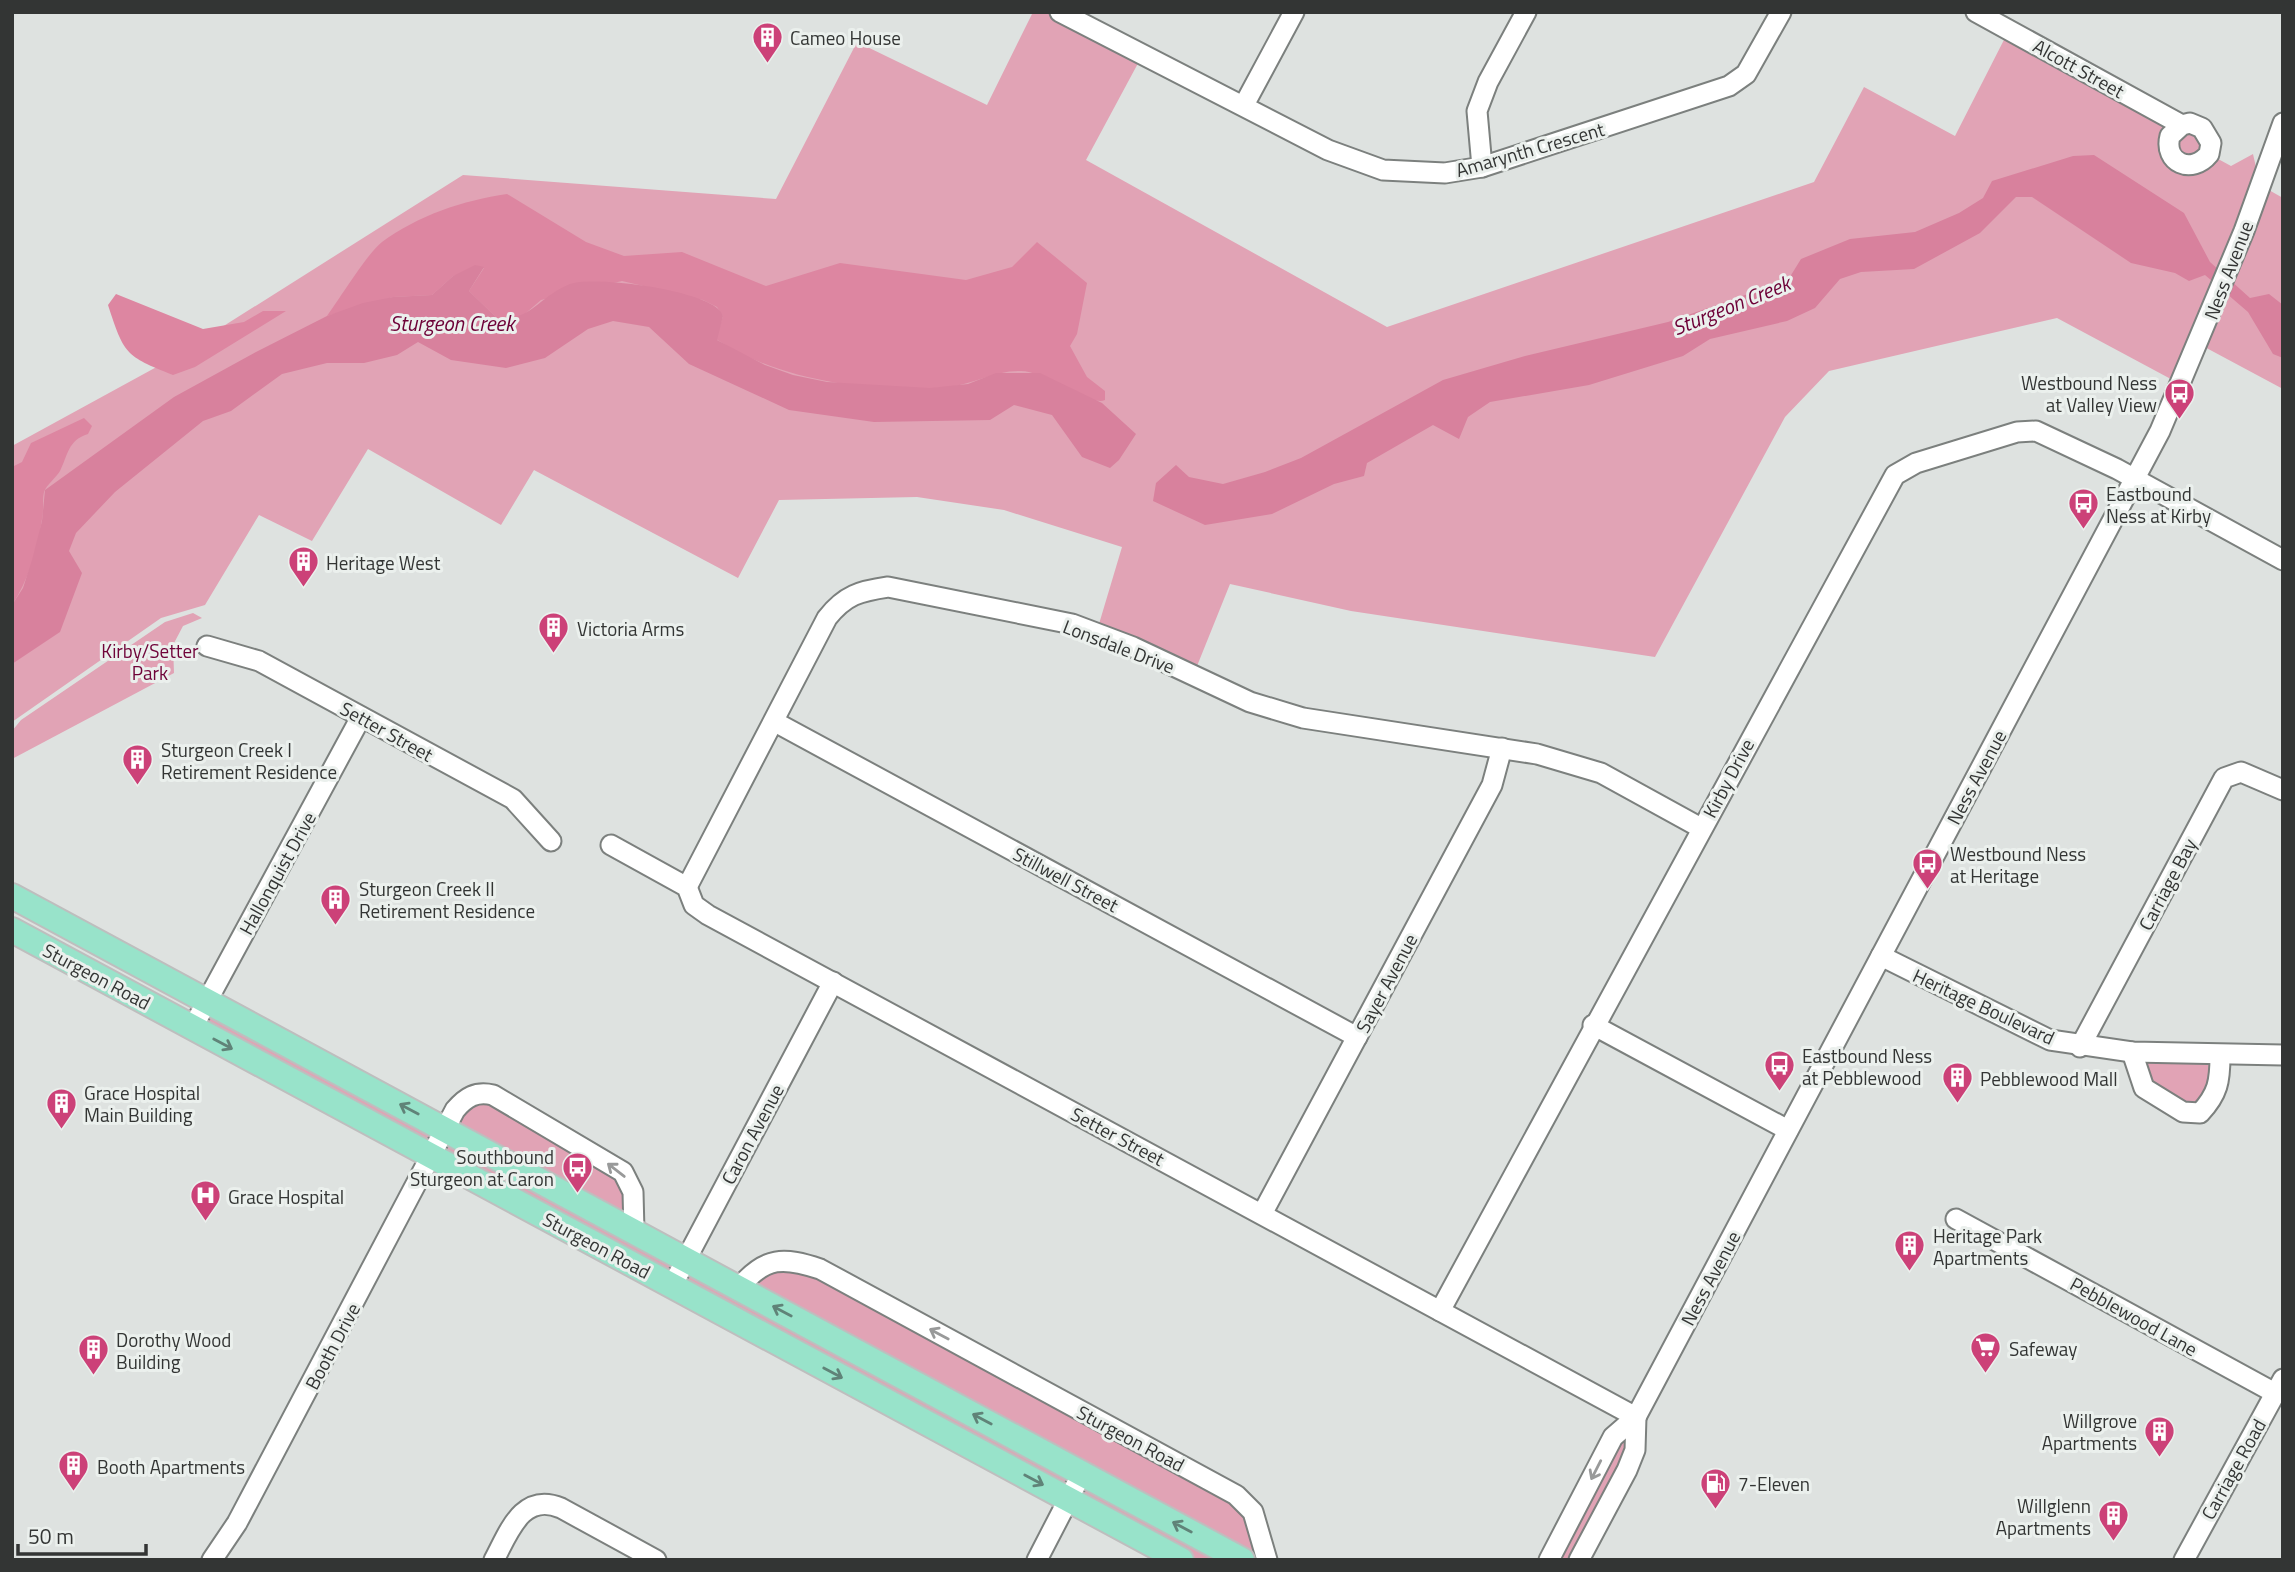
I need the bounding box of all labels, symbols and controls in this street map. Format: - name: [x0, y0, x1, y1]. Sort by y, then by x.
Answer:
- building icon: Cameo House: [750, 20, 784, 64]
- place label: Cameo House: [790, 23, 901, 52]
- street label: Alcott Street: [2028, 31, 2130, 105]
- street label: Amarynth Crescent: [1452, 114, 1608, 184]
- street label: Ness Avenue: [2196, 216, 2260, 324]
- water label: Sturgeon Creek: [1667, 266, 1797, 343]
- water label: Sturgeon Creek: [390, 307, 517, 339]
- place label: Westbound Ness at Valley View: [2021, 368, 2157, 419]
- bus stop icon: Westbound Ness at Valley View: [2163, 376, 2197, 420]
- place label: Eastbound Ness at Kirby: [2106, 479, 2211, 530]
- bus stop icon: Eastbound Ness at Kirby: [2066, 487, 2100, 531]
- building icon: Heritage West: [286, 545, 320, 589]
- place label: Heritage West: [326, 548, 441, 577]
- building icon: Victoria Arms: [537, 611, 571, 655]
- street label: Lonsdale Drive: [1059, 611, 1179, 681]
- place label: Victoria Arms: [577, 614, 684, 643]
- park label: Kirby/Setter Park: [101, 636, 199, 687]
- street label: Setter Street: [335, 693, 439, 769]
- street label: Ness Avenue: [1939, 724, 2013, 830]
- street label: Kirby Drive: [1695, 733, 1761, 823]
- place label: Sturgeon Creek I Retirement Residence: [161, 735, 337, 786]
- building icon: Sturgeon Creek I Retirement Residence: [121, 743, 155, 787]
- street label: Hallonquist Drive: [231, 806, 323, 940]
- street label: Carriage Bay: [2131, 833, 2203, 935]
- street label: Stillwell Street: [1008, 839, 1124, 919]
- place label: Westbound Ness at Heritage: [1950, 839, 2086, 890]
- bus stop icon: Westbound Ness at Heritage: [1910, 847, 1944, 891]
- place label: Sturgeon Creek II Retirement Residence: [359, 874, 535, 925]
- building icon: Sturgeon Creek II Retirement Residence: [319, 882, 353, 926]
- street label: Sayer Avenue: [1348, 928, 1424, 1038]
- street label: Sturgeon Road: [38, 935, 156, 1017]
- street label: Heritage Boulevard: [1908, 960, 2060, 1052]
- one-way arrow: [213, 1037, 233, 1051]
- place label: Eastbound Ness at Pebblewood: [1802, 1041, 1932, 1092]
- bus stop icon: Eastbound Ness at Pebblewood: [1762, 1049, 1796, 1093]
- building icon: Pebblewood Mall: [1940, 1061, 1974, 1105]
- place label: Pebblewood Mall: [1980, 1064, 2118, 1093]
- place label: Grace Hospital Main Building: [84, 1078, 200, 1129]
- street label: Caron Avenue: [713, 1079, 791, 1189]
- building icon: Grace Hospital Main Building: [44, 1086, 78, 1130]
- street label: Setter Street: [1066, 1099, 1170, 1173]
- one-way arrow: [399, 1102, 420, 1116]
- place label: Southbound Sturgeon at Caron: [410, 1142, 554, 1193]
- bus stop icon: Southbound Sturgeon at Caron: [560, 1150, 594, 1194]
- one-way arrow: [608, 1162, 626, 1177]
- hospital icon: Grace Hospital: [188, 1179, 222, 1223]
- place label: Grace Hospital: [228, 1182, 344, 1211]
- street label: Sturgeon Road: [538, 1204, 656, 1286]
- place label: Heritage Park Apartments: [1933, 1221, 2042, 1272]
- street label: Ness Avenue: [1673, 1225, 1747, 1331]
- building icon: Heritage Park Apartments: [1893, 1229, 1927, 1273]
- street label: Pebblewood Lane: [2065, 1269, 2203, 1363]
- street label: Booth Drive: [297, 1298, 367, 1394]
- one-way arrow: [772, 1304, 792, 1318]
- place label: Dorothy Wood Building: [116, 1325, 231, 1376]
- one-way arrow: [930, 1327, 950, 1341]
- supermarket icon: Safeway: [1969, 1331, 2003, 1375]
- building icon: Dorothy Wood Building: [76, 1333, 110, 1377]
- place label: Safeway: [2009, 1334, 2077, 1363]
- one-way arrow: [823, 1366, 843, 1380]
- street label: Sturgeon Road: [1072, 1397, 1190, 1479]
- place label: Willgrove Apartments: [2042, 1406, 2137, 1457]
- one-way arrow: [972, 1412, 992, 1426]
- street label: Carriage Road: [2193, 1413, 2273, 1525]
- building icon: Willgrove Apartments: [2143, 1414, 2177, 1458]
- building icon: Booth Apartments: [57, 1449, 91, 1493]
- place label: Booth Apartments: [97, 1452, 245, 1481]
- one-way arrow: [1588, 1459, 1602, 1480]
- fuel station icon: 7-Eleven: [1698, 1466, 1732, 1510]
- place label: 7-Eleven: [1738, 1469, 1810, 1498]
- one-way arrow: [1023, 1474, 1044, 1488]
- place label: Willglenn Apartments: [1996, 1491, 2091, 1542]
- building icon: Willglenn Apartments: [2097, 1499, 2131, 1543]
- scale bar: [18, 1512, 145, 1556]
- text: 50 m: [28, 1520, 74, 1552]
- one-way arrow: [1172, 1520, 1193, 1533]

